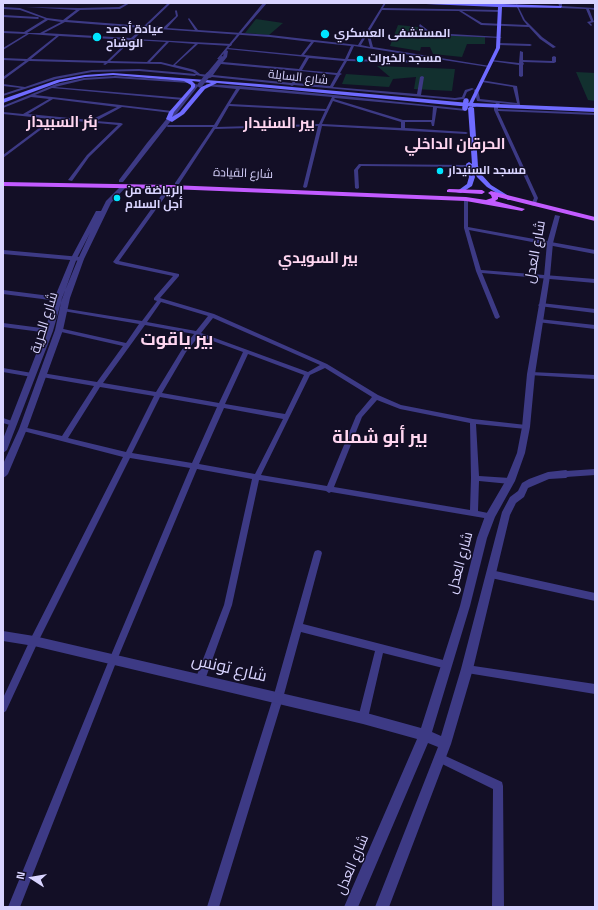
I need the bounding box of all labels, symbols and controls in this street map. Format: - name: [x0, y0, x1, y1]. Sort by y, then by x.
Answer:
- place label: عيادة أحمد الوشاح: [106, 23, 164, 51]
- place label: المستشفى العسكري: [334, 27, 450, 41]
- marker: المستشفى العسكري: [319, 28, 331, 40]
- marker: عيادة أحمد الوشاح: [91, 31, 103, 43]
- place label: مسجد الخيرات: [368, 52, 442, 66]
- marker: مسجد الخيرات: [355, 54, 365, 64]
- street label: شارع السايلة: [267, 68, 329, 88]
- district label: بئر السبيدار: [26, 114, 98, 132]
- district label: بير السنيدار: [243, 115, 315, 133]
- district label: الحرقان الداخلي: [405, 136, 505, 154]
- place label: مسجد السنيدار: [448, 164, 526, 178]
- street label: شارع القيادة: [213, 166, 273, 182]
- marker: مسجد السنيدار: [435, 166, 445, 176]
- place label: الرياضة من أجل السلام: [125, 184, 183, 212]
- marker: الرياضة من أجل السلام: [112, 193, 122, 203]
- street label: شارع العدل: [522, 219, 550, 285]
- district label: بير السويدي: [278, 250, 358, 268]
- street label: شارع الحرية: [28, 290, 62, 356]
- district label: بير ياقوت: [141, 330, 213, 352]
- district label: بير أبو شملة: [332, 428, 428, 450]
- street label: شارع العدل: [445, 530, 477, 596]
- street label: شارع تونس: [189, 650, 269, 688]
- street label: شارع العدل: [333, 832, 373, 898]
- north arrow: [12, 858, 52, 898]
- text: N: [12, 870, 29, 881]

